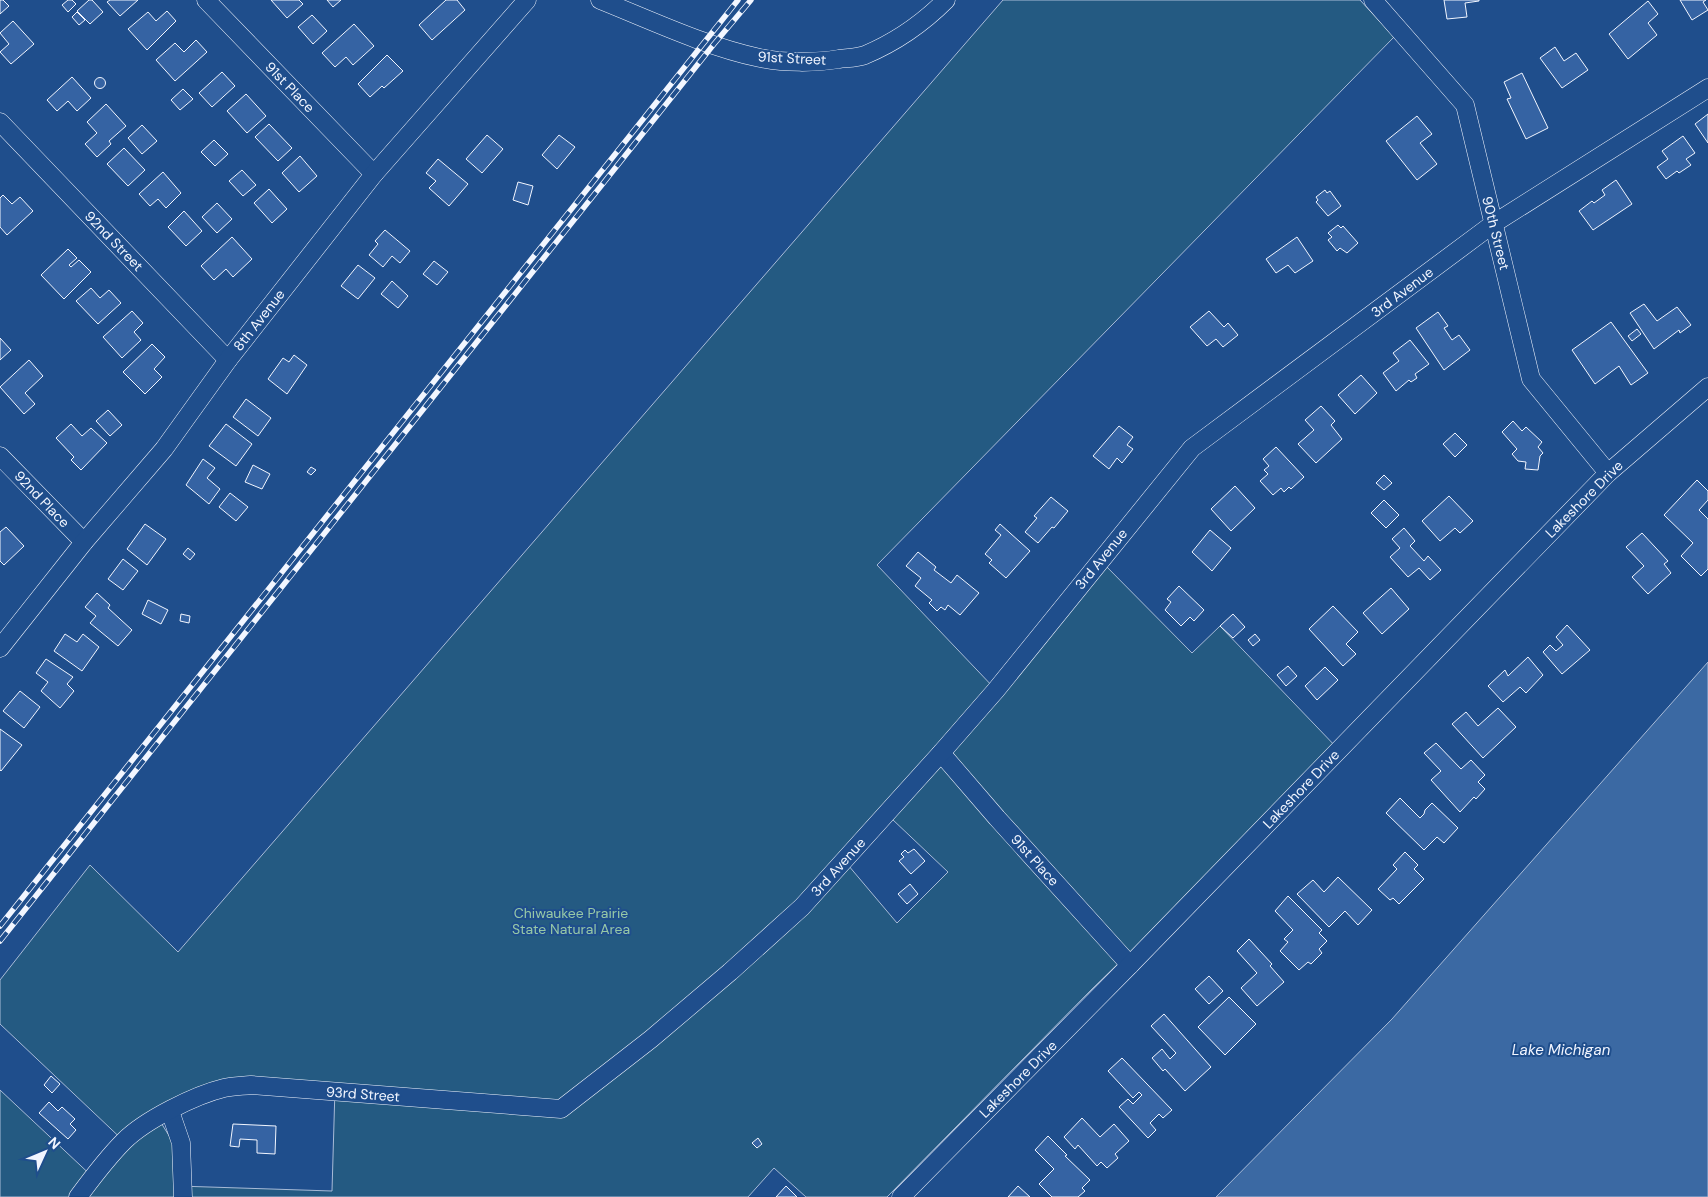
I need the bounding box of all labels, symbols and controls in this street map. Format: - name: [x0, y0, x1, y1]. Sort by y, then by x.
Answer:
- street label: 91st Street: [757, 47, 827, 69]
- street label: 91st Place: [261, 58, 319, 116]
- street label: 90th Street: [1478, 194, 1514, 272]
- street label: 92nd Street: [81, 207, 147, 275]
- street label: 3rd Avenue: [1367, 263, 1437, 321]
- street label: 8th Avenue: [229, 286, 289, 354]
- street label: Lakeshore Drive: [1541, 456, 1627, 542]
- street label: 92nd Place: [11, 467, 74, 531]
- street label: 3rd Avenue: [1071, 525, 1131, 593]
- street label: Lakeshore Drive: [1259, 746, 1343, 832]
- street label: 91st Place: [1007, 830, 1063, 890]
- street label: 3rd Avenue: [807, 834, 869, 900]
- park label: Chiwaukee Prairie State Natural Area: [512, 904, 630, 938]
- street label: Lakeshore Drive: [975, 1036, 1061, 1122]
- water label: Lake Michigan: [1512, 1040, 1611, 1060]
- street label: 93rd Street: [326, 1082, 400, 1106]
- north arrow: [20, 1127, 70, 1177]
- text: N: [44, 1133, 64, 1153]

